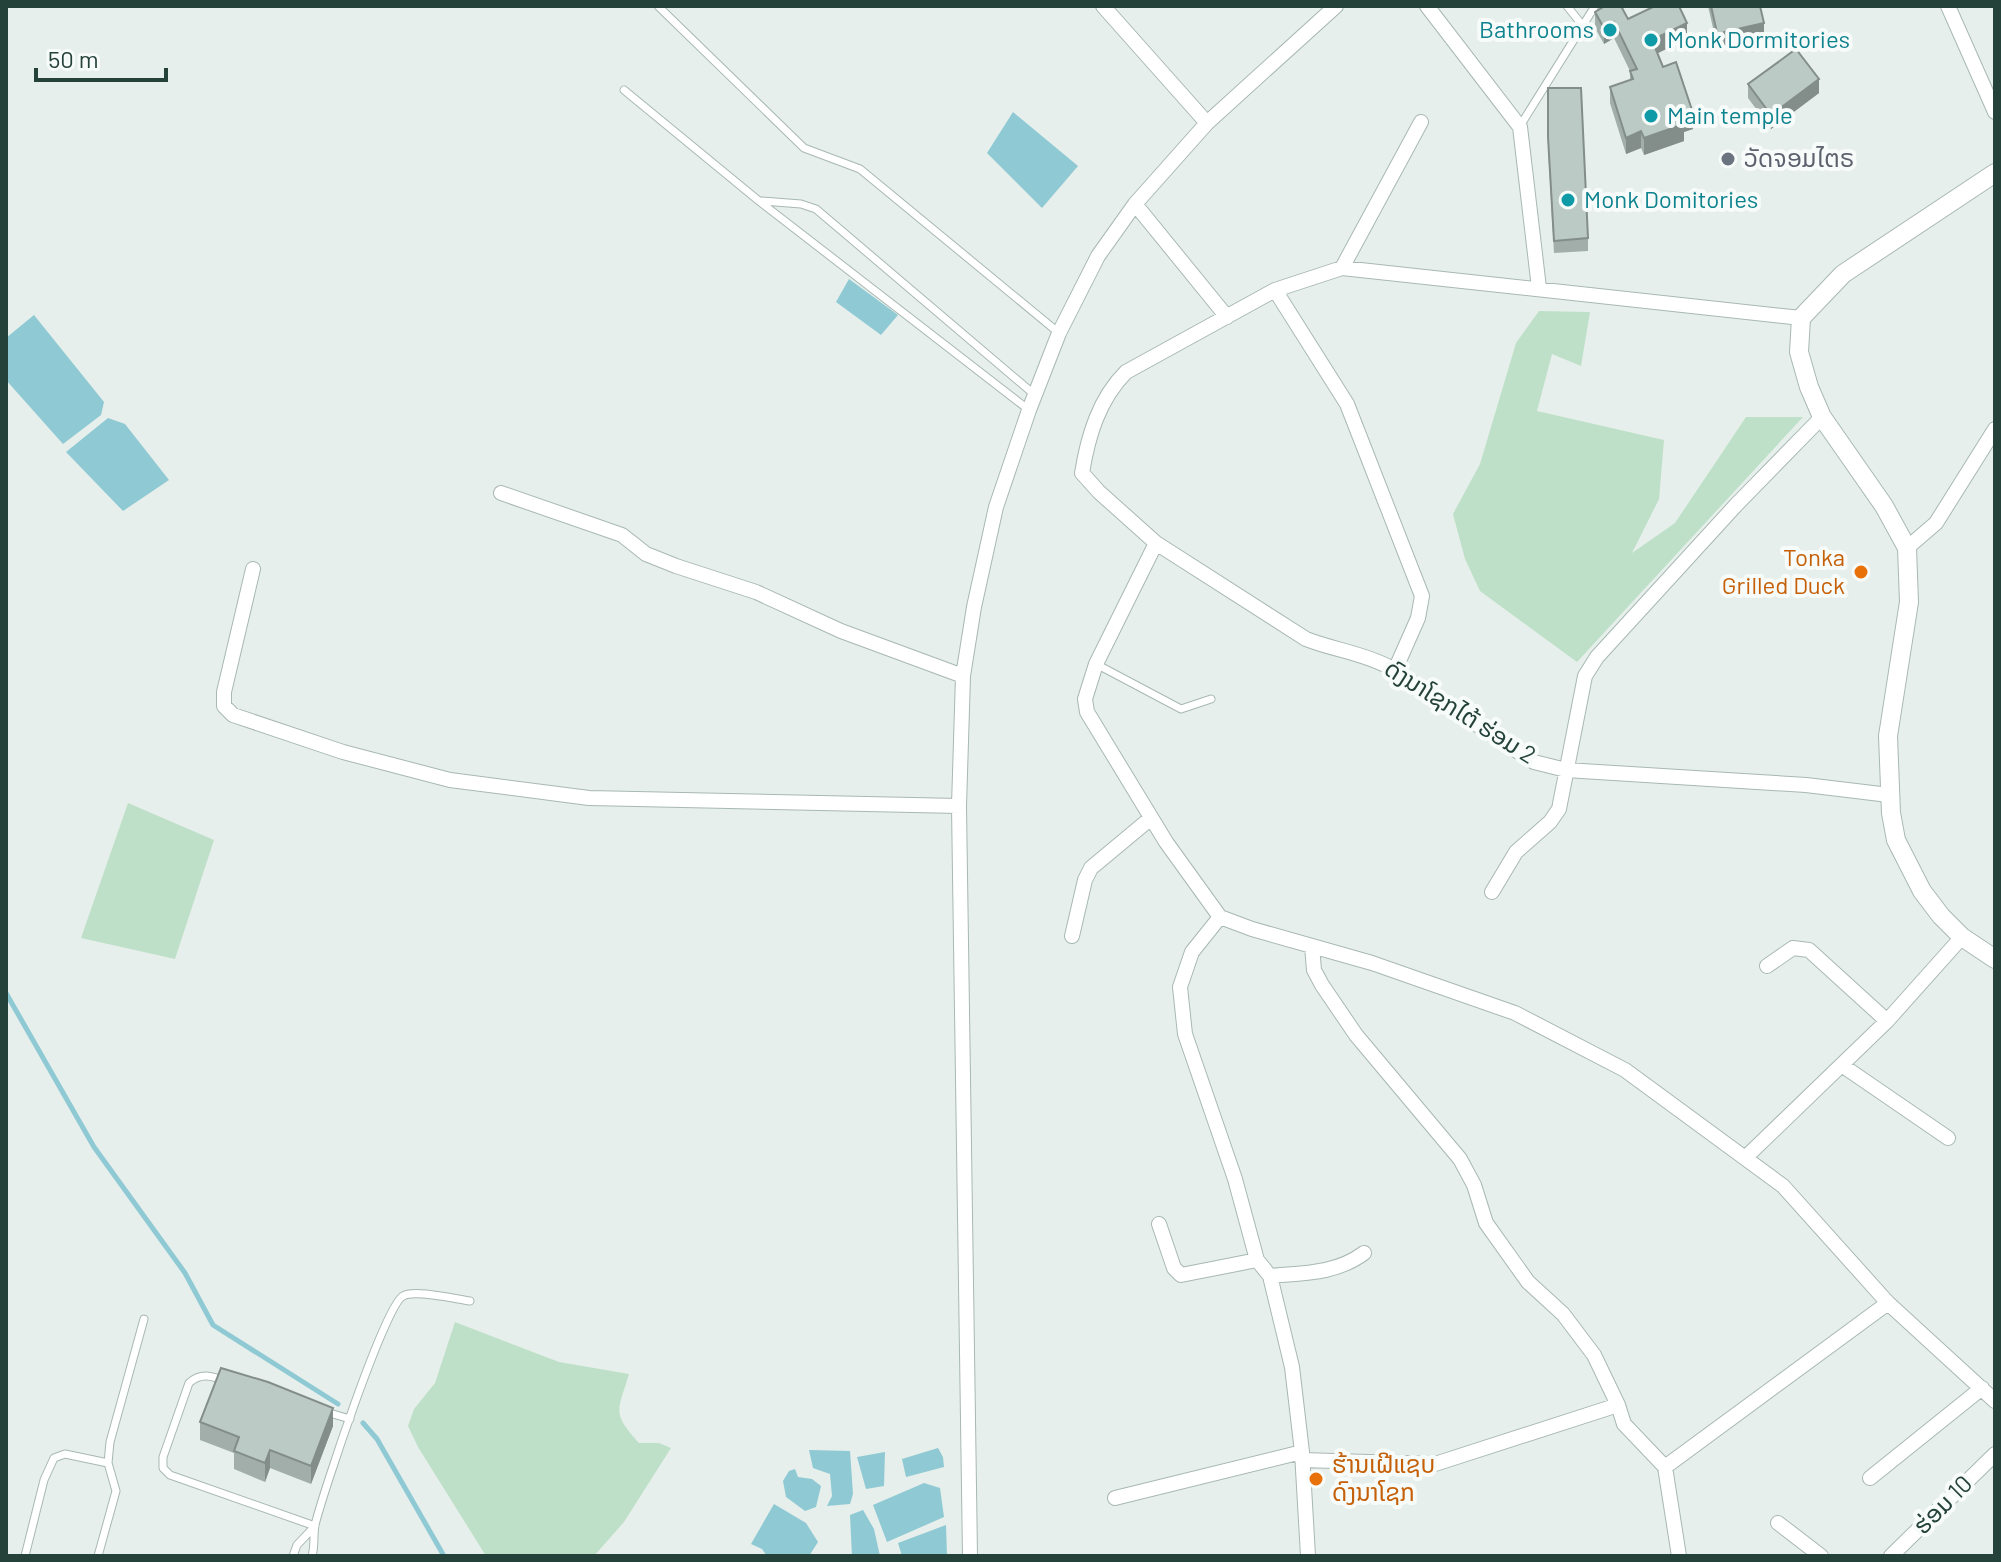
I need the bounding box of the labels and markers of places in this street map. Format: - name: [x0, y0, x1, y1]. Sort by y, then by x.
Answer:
- place label: Bathrooms: [1479, 14, 1594, 43]
- marker: Bathrooms: [1601, 21, 1619, 39]
- place label: Monk Dormitories: [1667, 24, 1850, 53]
- marker: Monk Dormitories: [1642, 31, 1660, 49]
- place label: Main temple: [1667, 100, 1793, 129]
- marker: Main temple: [1642, 107, 1660, 125]
- place label: ວັດຈອມໄຕຣ: [1744, 143, 1855, 172]
- marker: ວັດຈອມໄຕຣ: [1719, 150, 1737, 168]
- place label: Monk Domitories: [1584, 184, 1758, 213]
- marker: Monk Domitories: [1559, 191, 1577, 209]
- place label: Tonka Grilled Duck: [1722, 542, 1845, 599]
- marker: Tonka Grilled Duck: [1852, 563, 1870, 581]
- place label: ຮ້ານເຝີແຊບ ດົງນາໂຊກ: [1332, 1449, 1435, 1506]
- marker: ຮ້ານເຝີແຊບ ດົງນາໂຊກ: [1307, 1470, 1325, 1488]

